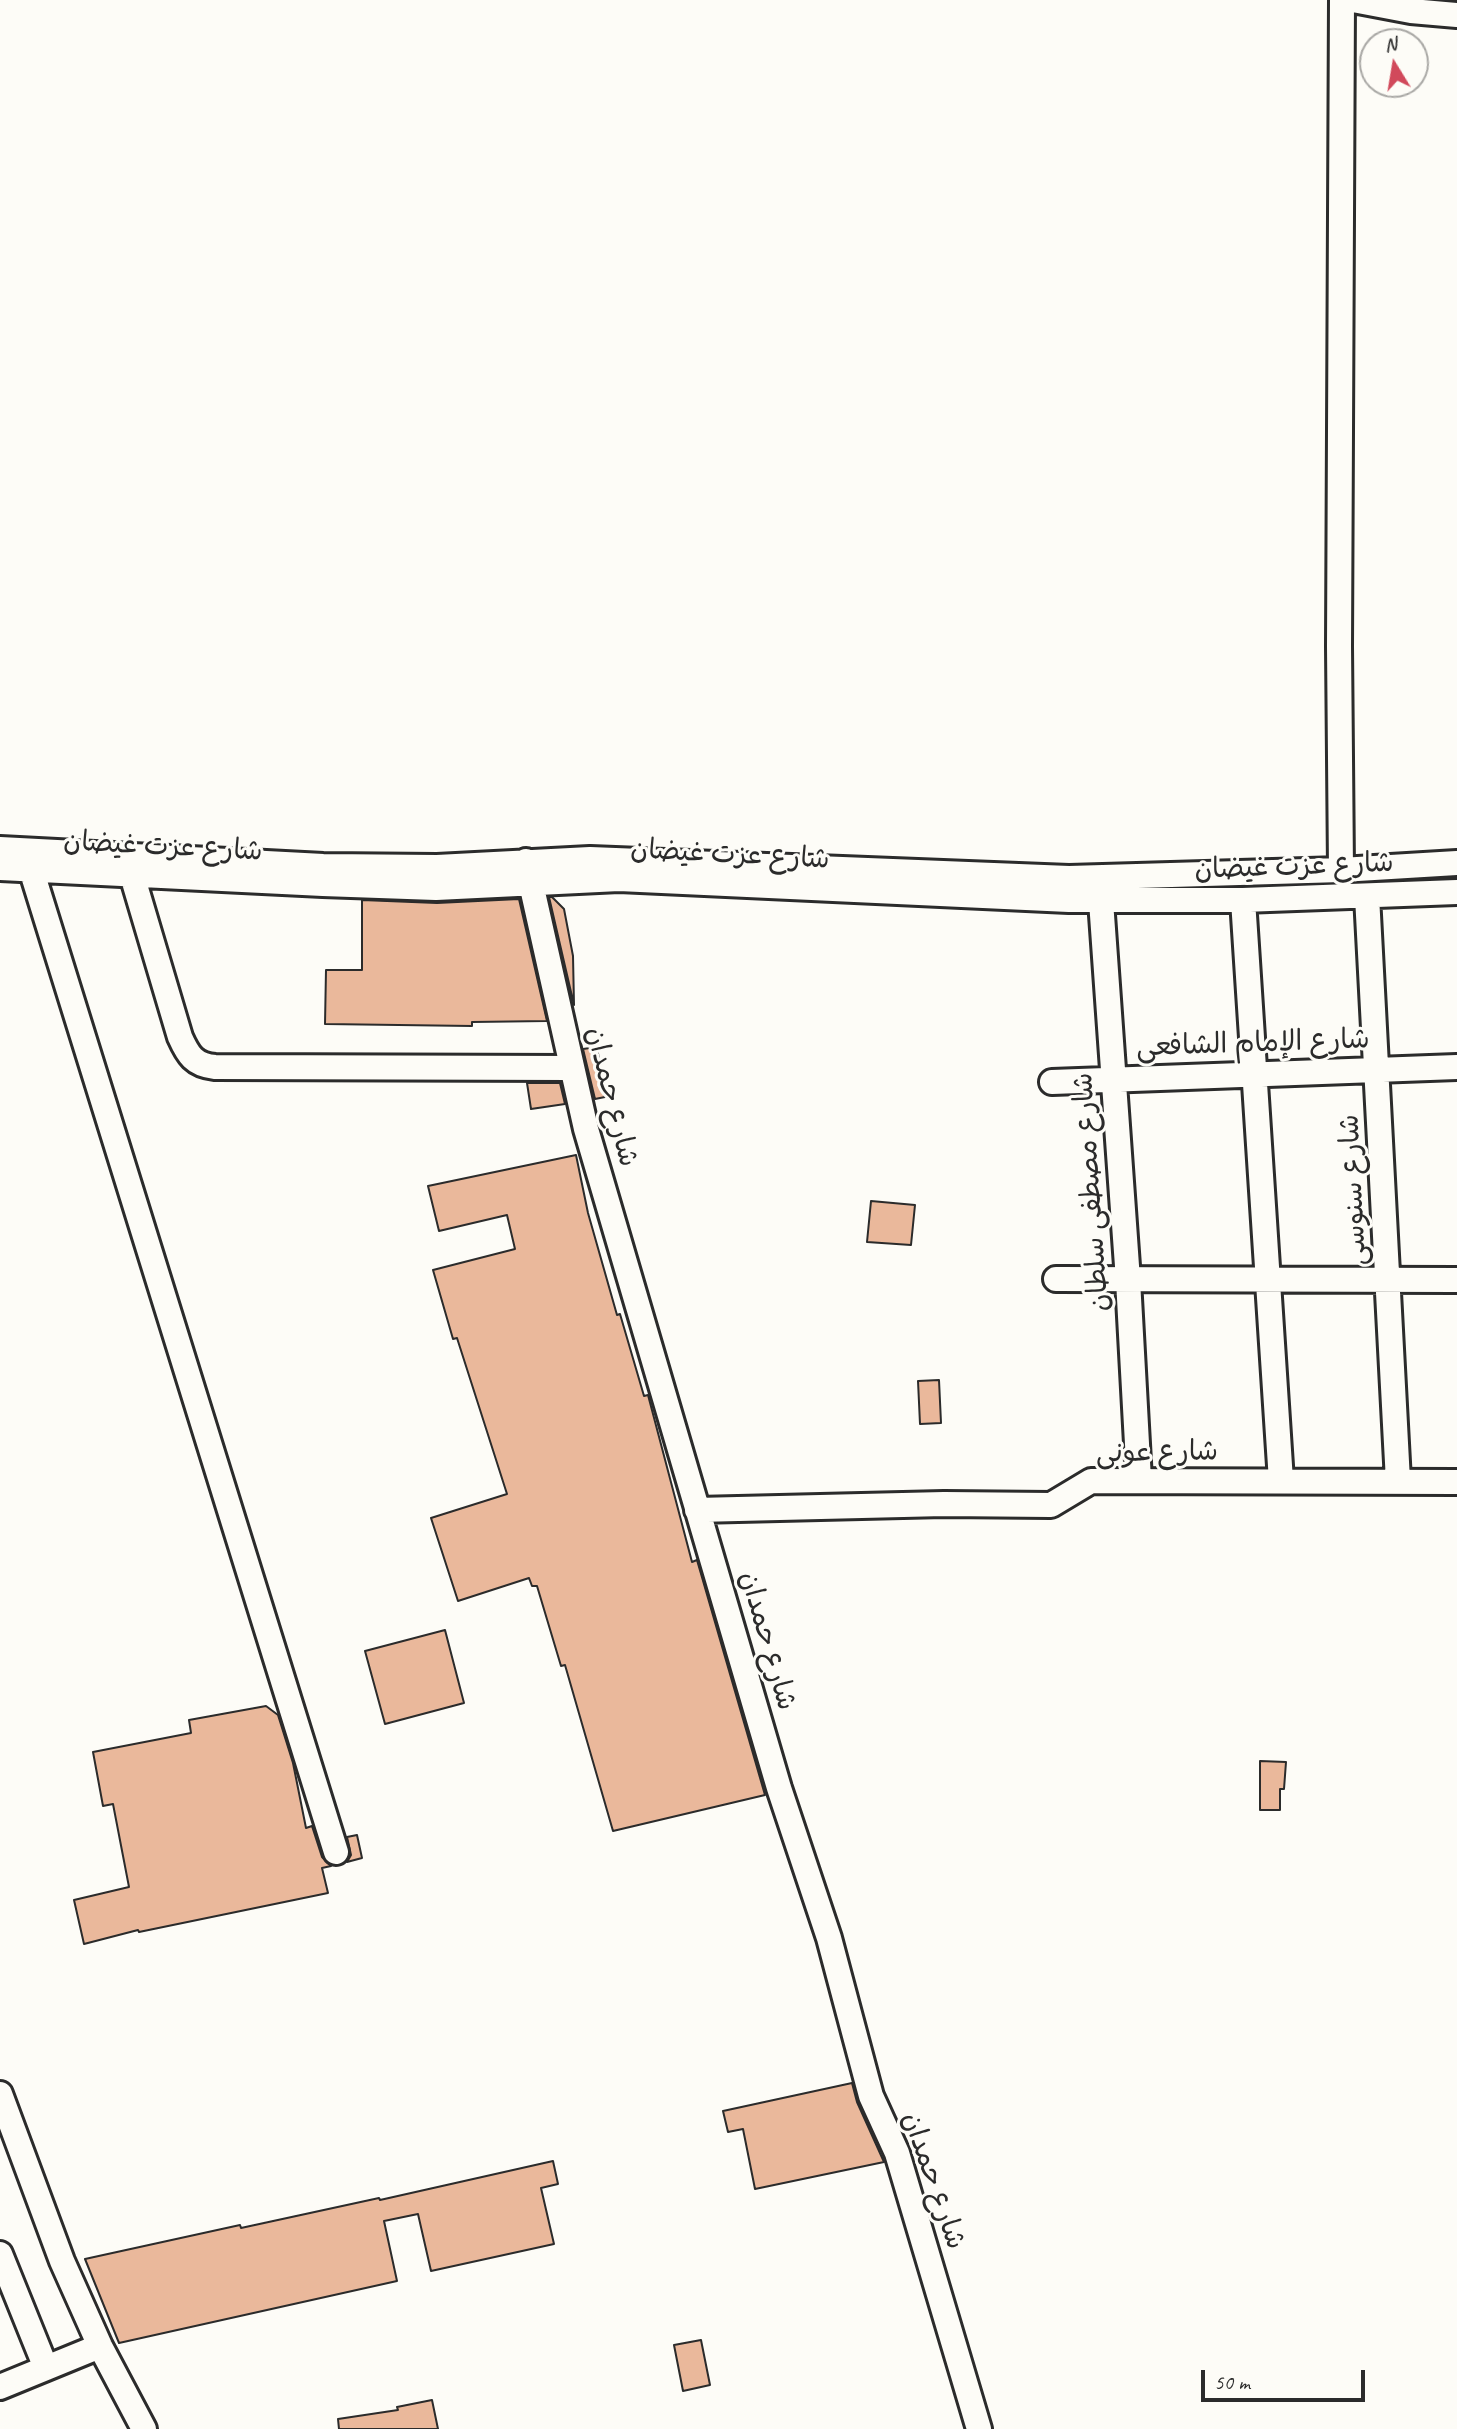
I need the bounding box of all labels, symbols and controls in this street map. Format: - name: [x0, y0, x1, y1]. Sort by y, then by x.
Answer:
- north arrow: [1359, 28, 1429, 98]
- text: N: [1382, 31, 1398, 57]
- street label: شارع عزت غيضان: [63, 825, 263, 869]
- street label: شارع عزت غيضان: [630, 833, 830, 877]
- street label: شارع عزت غيضان: [1194, 847, 1394, 887]
- street label: شارع الإمام الشافعى: [1136, 1023, 1370, 1065]
- street label: شارع حمدان: [577, 1024, 645, 1170]
- street label: شارع مصطفى سلطان: [1067, 1071, 1117, 1313]
- street label: شارع سنوسى: [1333, 1113, 1375, 1267]
- street label: شارع عونى: [1096, 1435, 1218, 1471]
- street label: شارع حمدان: [731, 1568, 803, 1714]
- street label: شارع حمدان: [894, 2108, 972, 2254]
- scale bar: [1205, 2356, 1370, 2400]
- text: 50 m: [1214, 2369, 1250, 2395]

